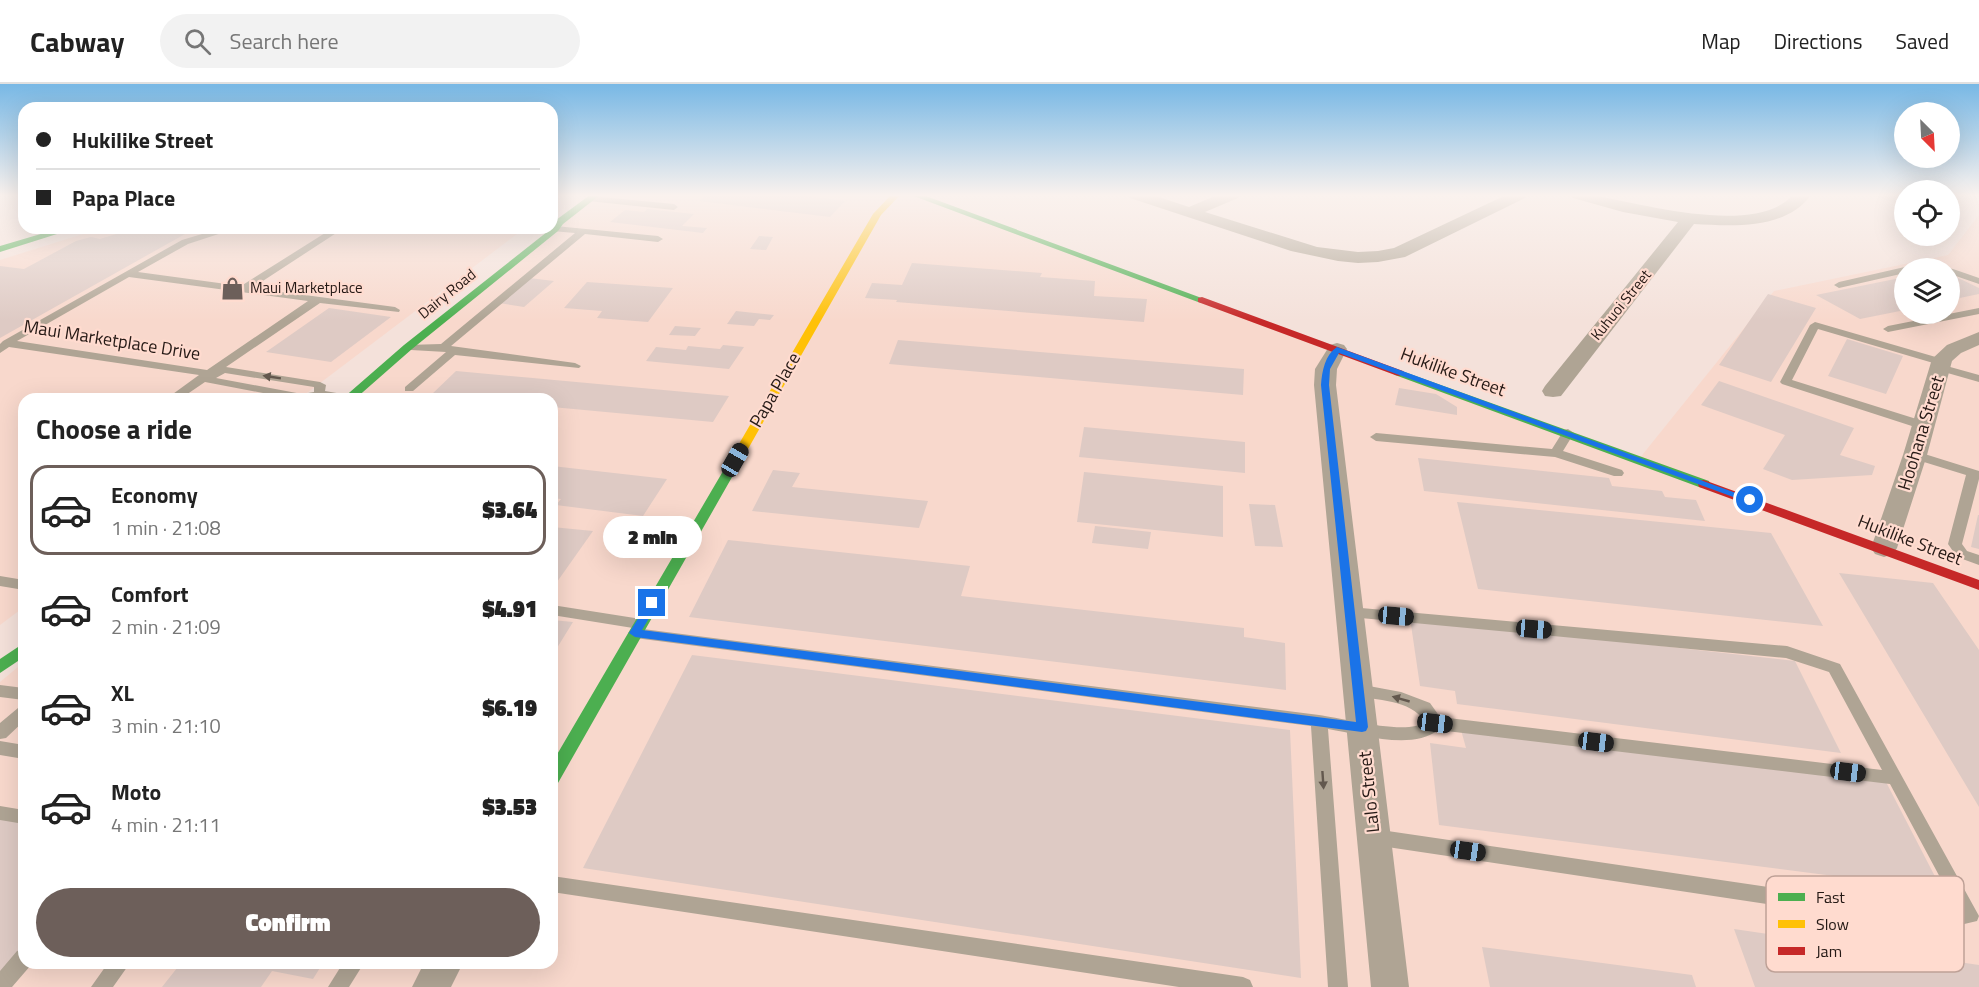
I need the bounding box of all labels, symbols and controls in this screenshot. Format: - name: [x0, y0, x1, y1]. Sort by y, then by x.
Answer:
- search box: [160, 14, 580, 68]
- text: Cabway: [30, 20, 124, 63]
- text: Search here: [229, 24, 339, 58]
- icon: search: [181, 25, 214, 58]
- text: Map: [1701, 25, 1741, 57]
- text: Directions: [1774, 25, 1863, 57]
- text: Saved: [1896, 25, 1949, 57]
- north arrow: [1894, 102, 1960, 168]
- map controls: [1894, 102, 1960, 324]
- text: Hukilike Street: [72, 123, 213, 157]
- button: locate: [1894, 180, 1960, 246]
- text: Papa Place: [72, 181, 175, 215]
- button: layers: [1894, 258, 1960, 324]
- street label: Dairy Road: [413, 263, 481, 324]
- street label: Kuhuoi Street: [1585, 264, 1657, 345]
- shop icon: Maui Marketplace: [219, 275, 245, 301]
- place label: Maui Marketplace: [250, 276, 363, 299]
- street label: Maui Marketplace Drive: [22, 312, 202, 367]
- street label: Hukilike Street: [1397, 340, 1510, 403]
- street label: Papa Place: [742, 347, 807, 432]
- street label: Hoohana Street: [1890, 371, 1951, 494]
- one-way arrow: [262, 372, 281, 381]
- text: Choose a ride: [36, 408, 192, 449]
- car: [718, 440, 752, 480]
- text: Economy: [111, 478, 198, 512]
- icon: car: [39, 483, 93, 537]
- route start: [1736, 486, 1763, 513]
- text: $3.64: [482, 493, 537, 527]
- street label: Hukilike Street: [1854, 507, 1967, 572]
- text: 1 min · 21:08: [111, 512, 221, 543]
- callout: 2 min: [602, 516, 702, 558]
- text: 2 min: [628, 521, 677, 552]
- text: Comfort: [111, 577, 189, 611]
- icon: car: [39, 582, 93, 636]
- route end: [638, 589, 665, 616]
- text: $4.91: [482, 592, 537, 626]
- car: [1377, 605, 1415, 627]
- text: 2 min · 21:09: [111, 611, 221, 642]
- car: [1515, 618, 1553, 640]
- text: XL: [111, 676, 134, 710]
- icon: car: [39, 681, 93, 735]
- text: $6.19: [482, 691, 537, 725]
- one-way arrow: [1392, 694, 1410, 703]
- text: 3 min · 21:10: [111, 710, 221, 741]
- car: [1416, 712, 1454, 734]
- car: [1577, 731, 1615, 753]
- street label: Lalo Street: [1351, 749, 1386, 834]
- car: [1829, 761, 1867, 783]
- one-way arrow: [1318, 770, 1328, 789]
- text: Moto: [111, 775, 161, 809]
- icon: car: [39, 780, 93, 834]
- text: $3.53: [482, 790, 537, 824]
- text: 4 min · 21:11: [111, 809, 221, 840]
- car: [1449, 840, 1487, 862]
- legend: [1766, 876, 1964, 972]
- text: Fast: [1816, 885, 1845, 909]
- button: Confirm: [36, 888, 540, 957]
- text: Slow: [1816, 912, 1849, 936]
- text: Jam: [1816, 939, 1842, 963]

